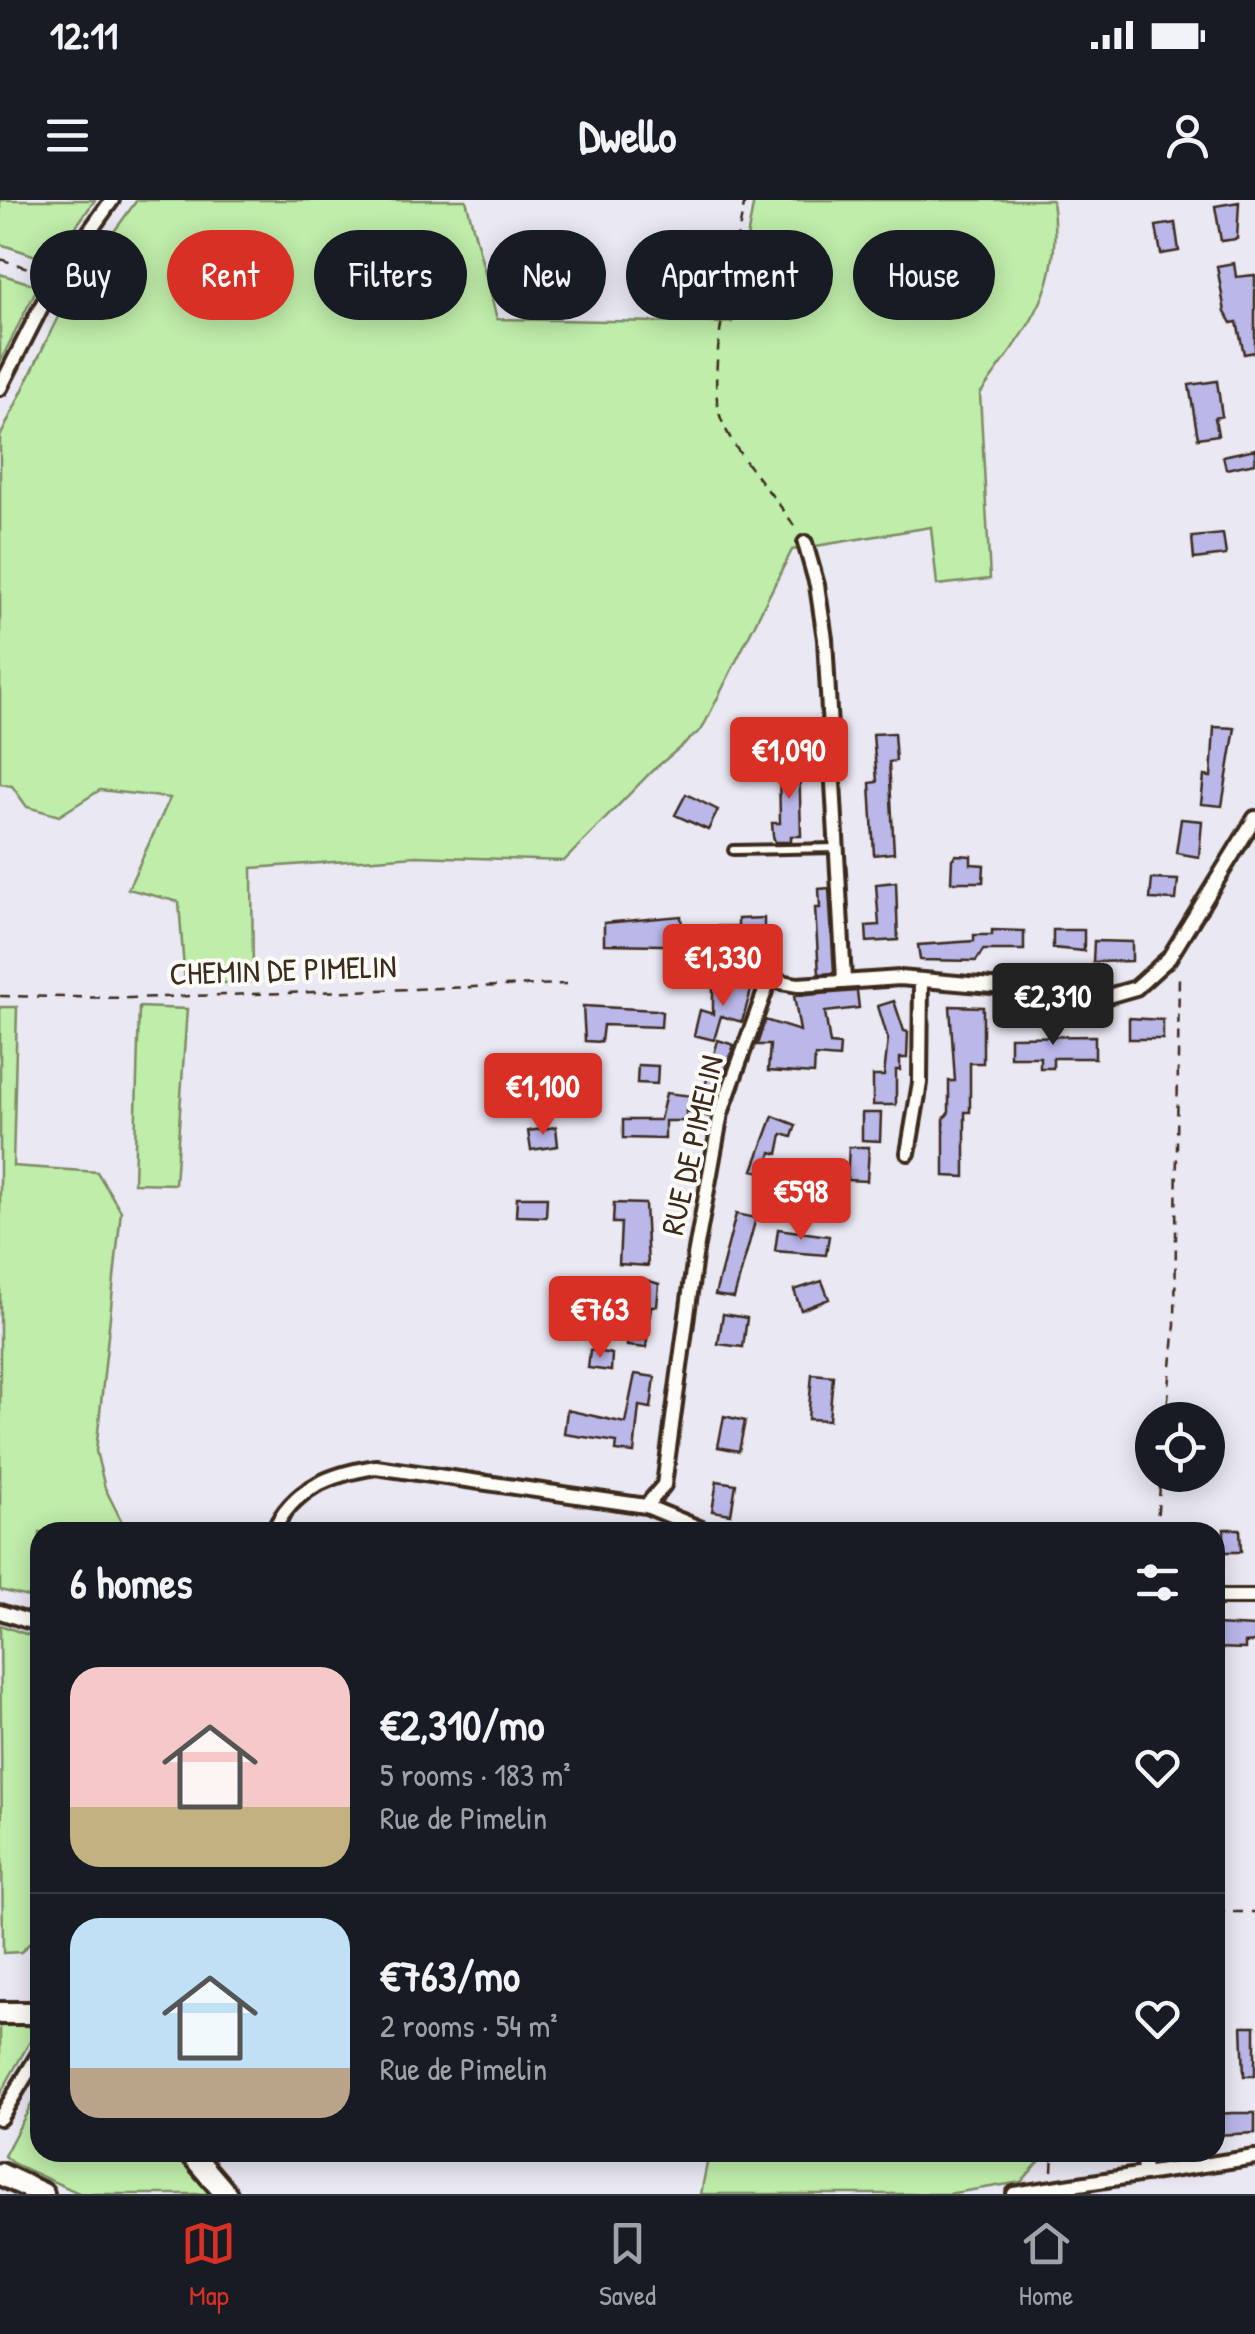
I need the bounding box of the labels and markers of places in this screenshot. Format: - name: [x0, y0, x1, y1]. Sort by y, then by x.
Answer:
- pin: €1,090: [708, 717, 870, 802]
- pin: €1,330: [642, 924, 804, 1009]
- pin: €2,310: [972, 963, 1134, 1048]
- pin: €1,100: [462, 1053, 624, 1138]
- pin: €598: [742, 1158, 860, 1243]
- pin: €763: [541, 1276, 659, 1361]

